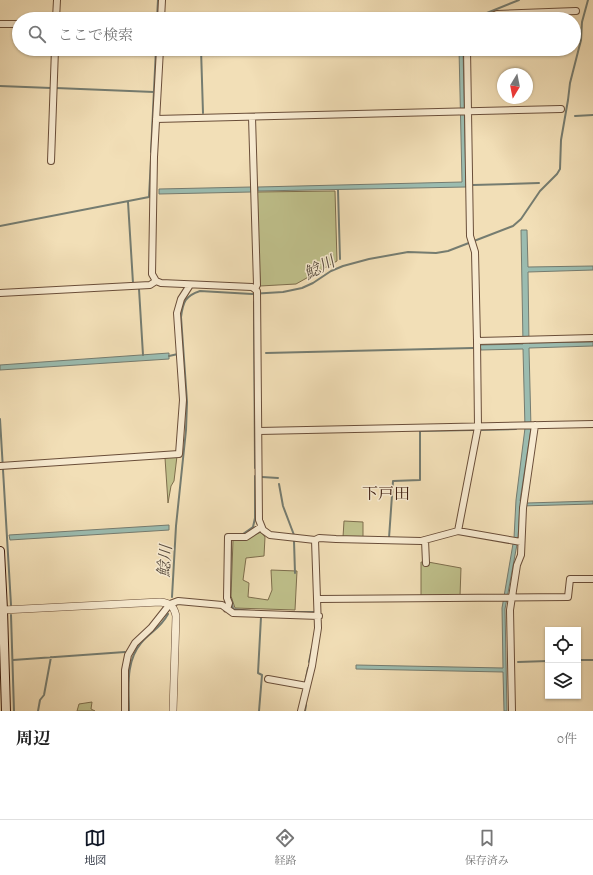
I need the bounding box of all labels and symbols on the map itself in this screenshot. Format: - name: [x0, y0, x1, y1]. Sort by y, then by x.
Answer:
- north arrow: [497, 68, 533, 104]
- water label: 鯰川: [300, 250, 340, 285]
- district label: 下戸田: [362, 483, 410, 505]
- water label: 鯰川: [153, 542, 178, 578]

